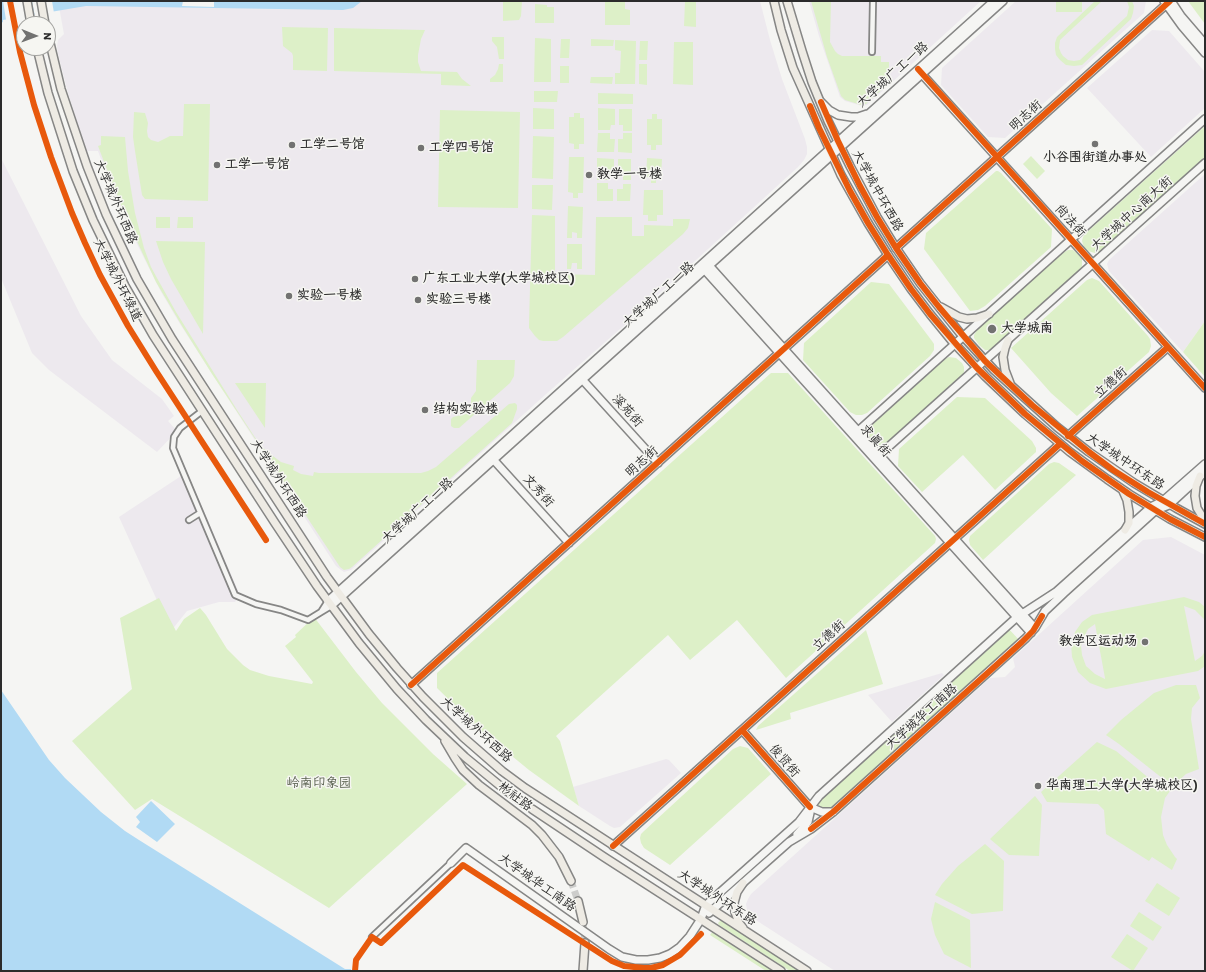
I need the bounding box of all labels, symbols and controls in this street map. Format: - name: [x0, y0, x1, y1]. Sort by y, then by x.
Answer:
- north arrow: [16, 16, 56, 56]
- text: N: [41, 32, 54, 40]
- street label: 大学城广工一路: [854, 39, 932, 111]
- street label: 明志街: [1006, 97, 1046, 135]
- place label: 工学二号馆: [300, 137, 365, 153]
- marker: 小谷围街道办事处: [1090, 139, 1100, 149]
- marker: 工学二号馆: [287, 140, 297, 150]
- place label: 工学四号馆: [429, 140, 494, 156]
- marker: 工学四号馆: [416, 143, 426, 153]
- street label: 大学城中环西路: [848, 147, 906, 235]
- place label: 小谷围街道办事处: [1043, 150, 1147, 166]
- street label: 大学城外环西路: [90, 157, 140, 247]
- place label: 工学一号馆: [225, 157, 290, 173]
- marker: 工学一号馆: [212, 160, 222, 170]
- place label: 教学一号楼: [597, 167, 662, 183]
- marker: 教学一号楼: [584, 170, 594, 180]
- street label: 大学城中心南大街: [1088, 173, 1176, 255]
- street label: 尚法街: [1051, 201, 1089, 241]
- street label: 大学城外环绿道: [89, 236, 145, 324]
- street label: 大学城广工一路: [620, 259, 698, 331]
- place label: 广东工业大学(大学城校区): [423, 271, 574, 287]
- marker: 广东工业大学(大学城校区): [410, 274, 420, 284]
- place label: 实验一号楼: [297, 288, 362, 304]
- marker: 实验一号楼: [284, 291, 294, 301]
- place label: 实验三号楼: [426, 292, 491, 308]
- marker: 实验三号楼: [413, 295, 423, 305]
- place label: 大学城南: [1001, 321, 1053, 337]
- marker: 大学城南: [986, 323, 998, 335]
- street label: 立德街: [1091, 364, 1131, 402]
- street label: 溪苑街: [608, 391, 646, 431]
- place label: 结构实验楼: [433, 402, 498, 418]
- marker: 结构实验楼: [420, 405, 430, 415]
- street label: 求真街: [856, 421, 894, 461]
- street label: 大学城中环东路: [1083, 430, 1167, 494]
- street label: 大学城外环西路: [247, 437, 309, 521]
- street label: 明志街: [622, 443, 662, 481]
- street label: 文秀街: [519, 471, 557, 511]
- street label: 大学城广工一路: [379, 475, 457, 547]
- street label: 立德街: [809, 617, 849, 655]
- place label: 教学区运动场: [1059, 634, 1137, 650]
- marker: 教学区运动场: [1140, 637, 1150, 647]
- street label: 大学城华工南路: [883, 681, 961, 753]
- street label: 大学城外环西路: [437, 694, 515, 766]
- street label: 俊贤街: [765, 741, 803, 781]
- park label: 岭南印象园: [287, 776, 351, 792]
- place label: 华南理工大学(大学城校区): [1046, 778, 1197, 794]
- street label: 彬社路: [495, 779, 535, 815]
- marker: 华南理工大学(大学城校区): [1033, 781, 1043, 791]
- street label: 大学城华工南路: [495, 851, 579, 915]
- street label: 大学城外环东路: [675, 867, 759, 929]

